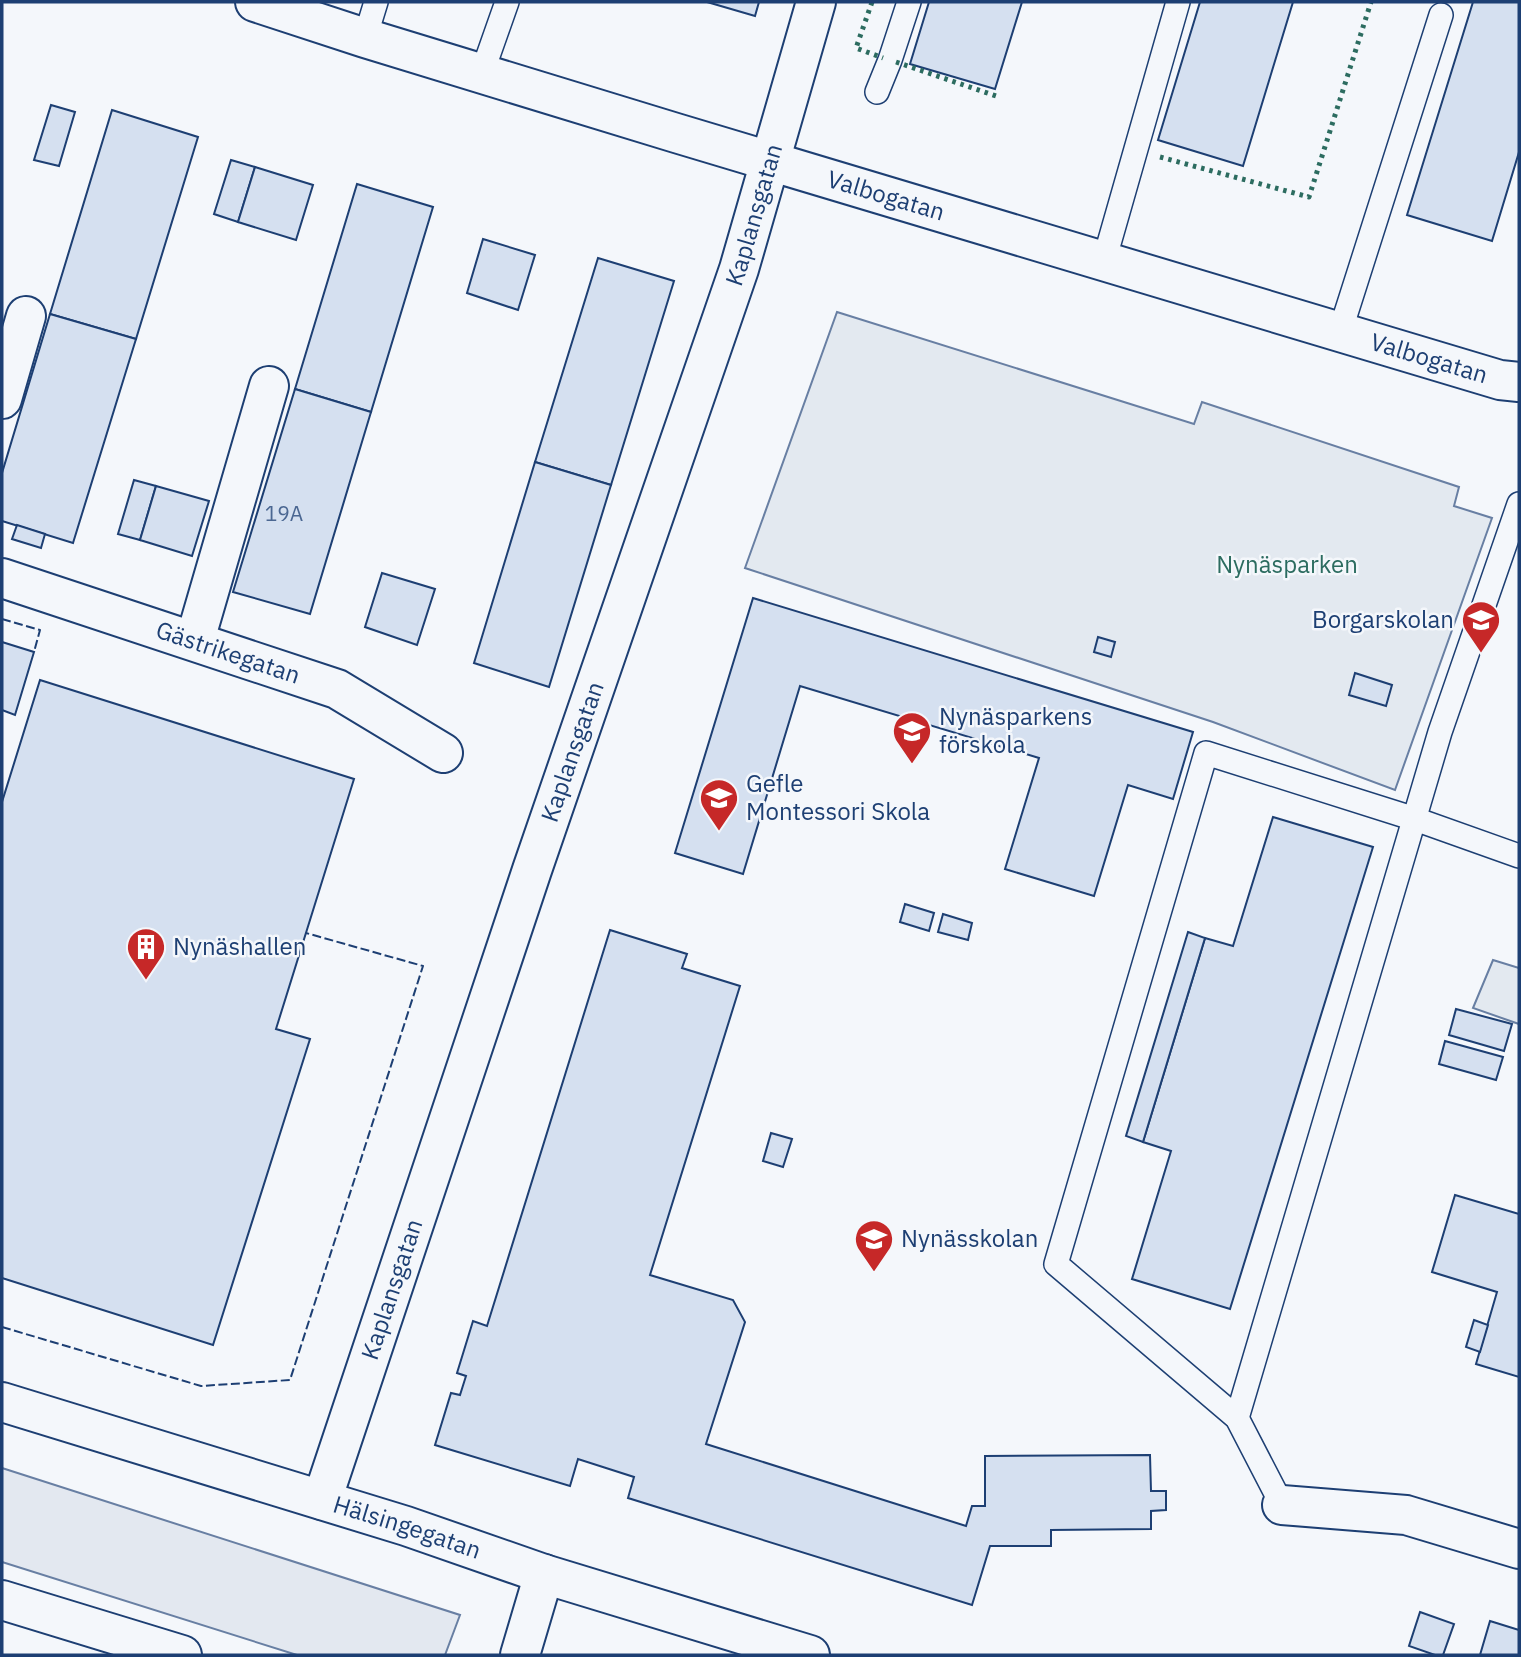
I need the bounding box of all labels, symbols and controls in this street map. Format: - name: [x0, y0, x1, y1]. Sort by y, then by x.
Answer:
- street label: Kaplansgatan: [717, 140, 789, 290]
- street label: Valbogatan: [824, 162, 949, 228]
- street label: Valbogatan: [1367, 325, 1492, 390]
- house number: 19A: [265, 499, 303, 527]
- park label: Nynäsparken: [1216, 548, 1358, 580]
- school or university icon: Borgarskolan: [1460, 599, 1502, 654]
- place label: Borgarskolan: [1312, 603, 1454, 635]
- street label: Gästrikegatan: [152, 613, 304, 691]
- street label: Kaplansgatan: [533, 677, 611, 826]
- place label: Nynäsparkens förskola: [939, 700, 1092, 760]
- school or university icon: Nynäsparkens förskola: [891, 710, 933, 765]
- place label: Gefle Montessori Skola: [746, 767, 930, 827]
- school or university icon: Gefle Montessori Skola: [698, 777, 740, 832]
- building icon: Nynäshallen: [125, 926, 167, 981]
- place label: Nynäshallen: [173, 930, 306, 962]
- street label: Kaplansgatan: [353, 1215, 430, 1364]
- school or university icon: Nynässkolan: [853, 1218, 895, 1273]
- place label: Nynässkolan: [901, 1222, 1038, 1254]
- street label: Hälsingegatan: [329, 1488, 486, 1566]

